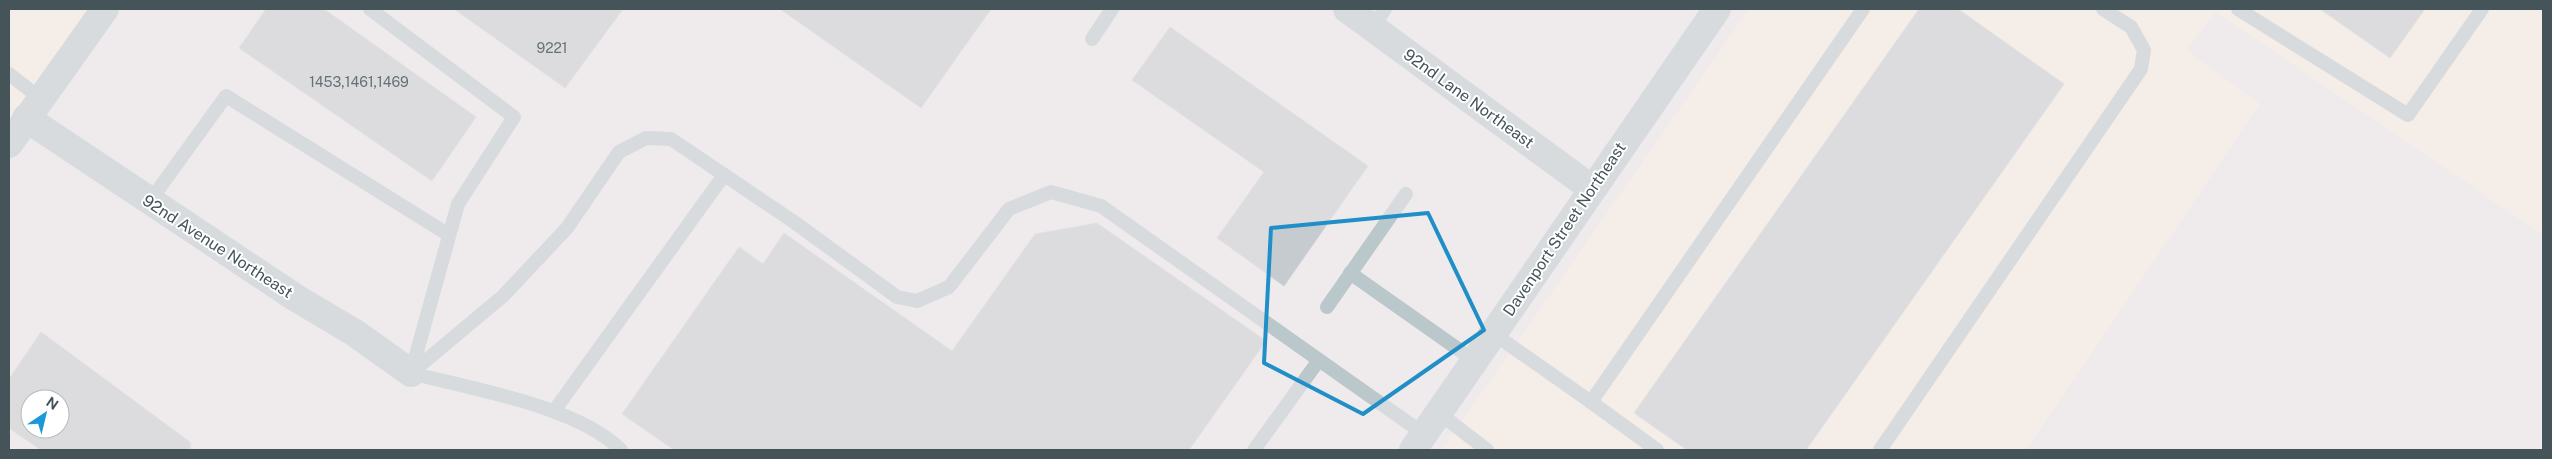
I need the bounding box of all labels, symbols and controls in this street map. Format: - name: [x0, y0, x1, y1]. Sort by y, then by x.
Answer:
- house number: 9221: [536, 40, 568, 56]
- street label: 92nd Lane Northeast: [1400, 45, 1538, 152]
- house number: 1453,1461,1469: [309, 74, 409, 90]
- street label: Davenport Street Northeast: [1499, 139, 1630, 320]
- street label: 92nd Avenue Northeast: [139, 191, 296, 302]
- north arrow: [20, 389, 70, 439]
- text: N: [43, 394, 62, 413]

